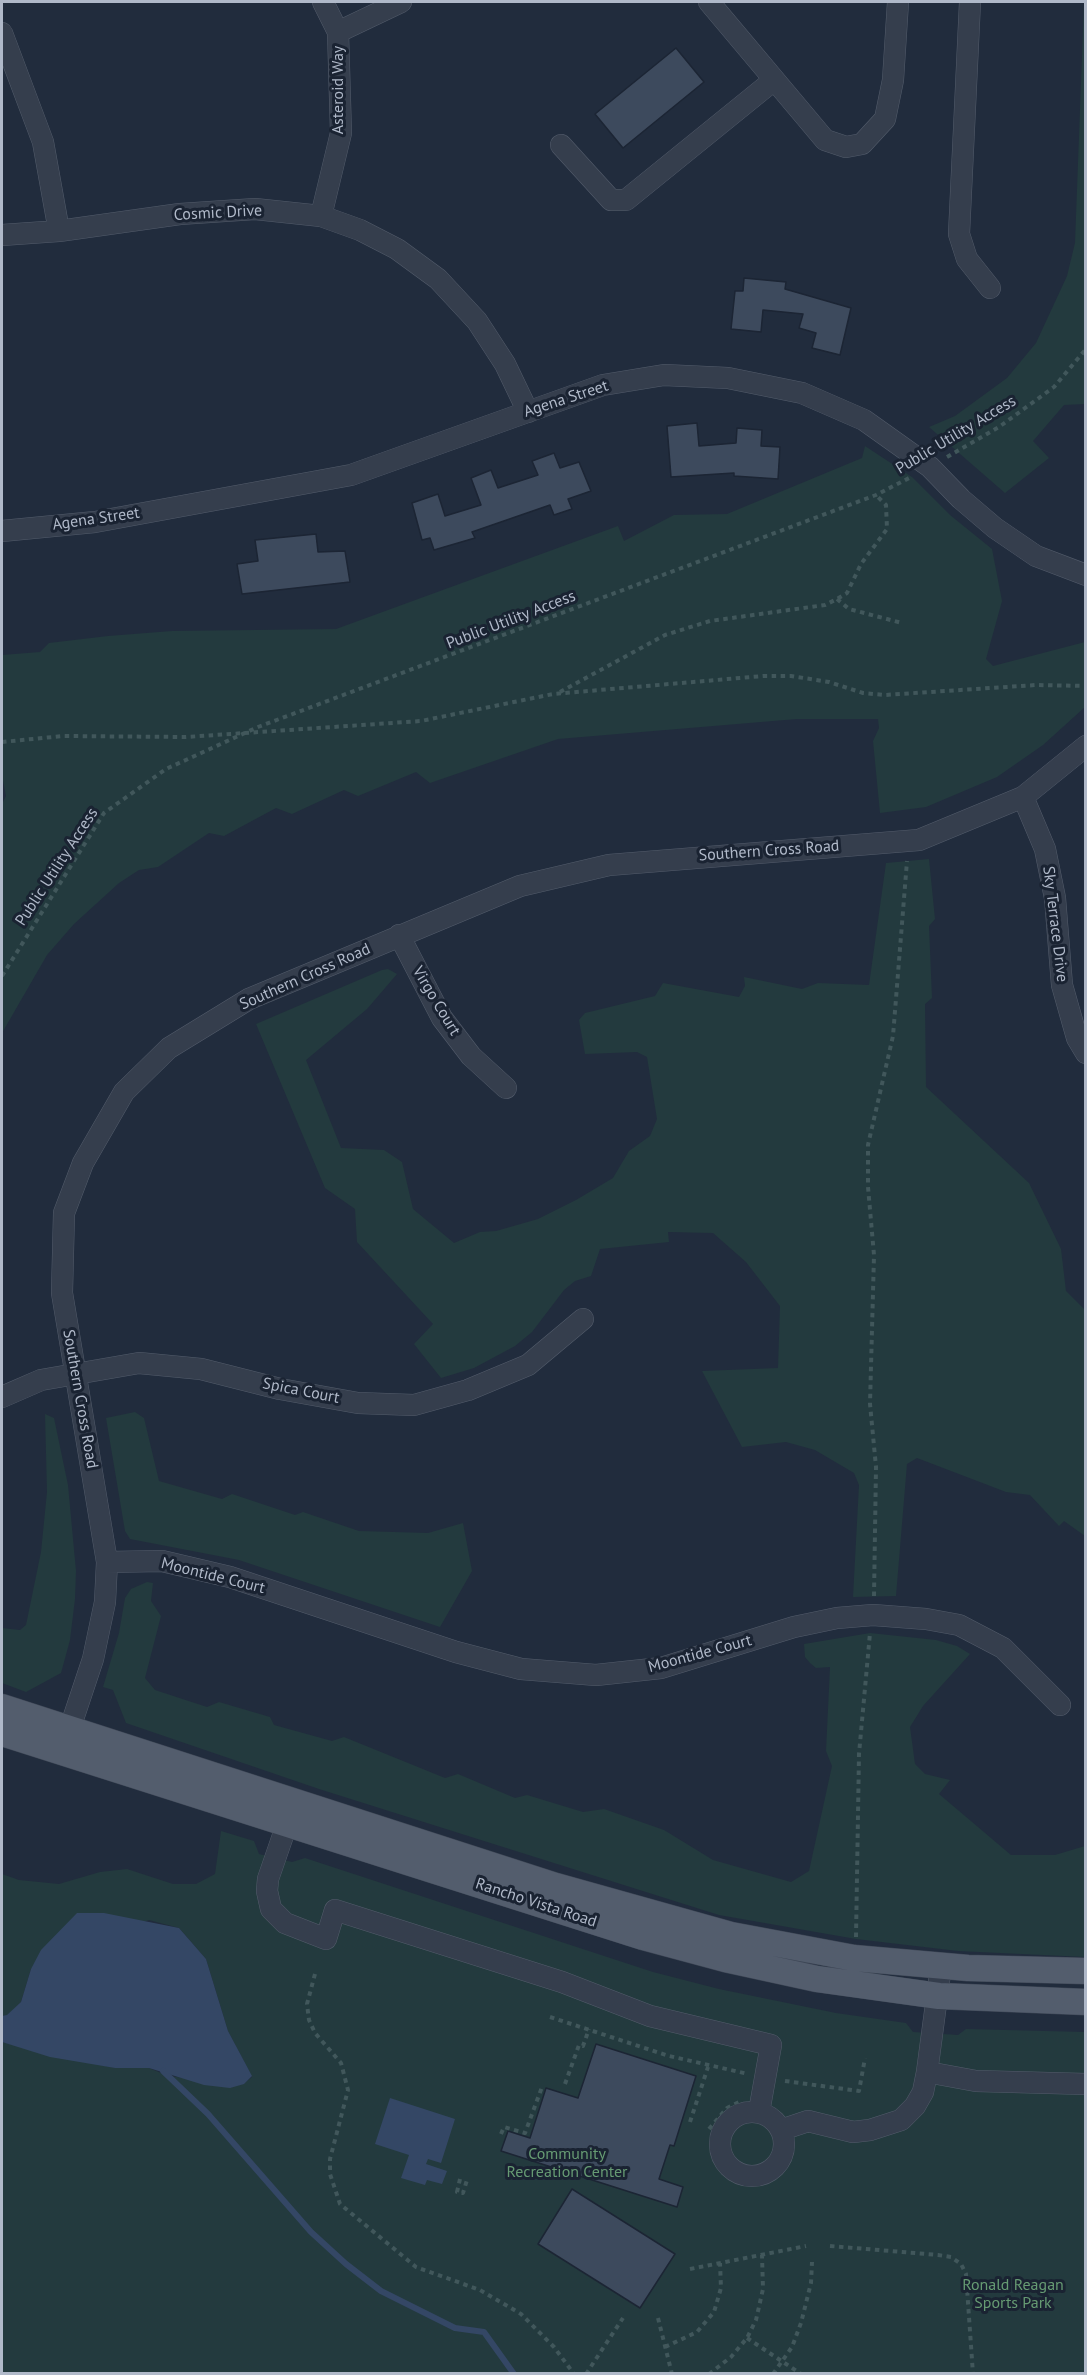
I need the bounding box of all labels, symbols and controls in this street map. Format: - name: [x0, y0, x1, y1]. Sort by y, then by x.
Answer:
- street label: Asteroid Way: [328, 46, 348, 134]
- street label: Cosmic Drive: [173, 201, 263, 225]
- street label: Agena Street: [521, 376, 611, 422]
- street label: Public Utility Access: [892, 392, 1020, 478]
- street label: Agena Street: [51, 503, 141, 535]
- street label: Public Utility Access: [444, 587, 578, 653]
- street label: Public Utility Access: [12, 804, 102, 930]
- street label: Southern Cross Road: [698, 837, 840, 865]
- street label: Sky Terrace Drive: [1038, 865, 1072, 983]
- street label: Southern Cross Road: [237, 940, 373, 1014]
- street label: Virgo Court: [408, 963, 464, 1039]
- street label: Southern Cross Road: [58, 1328, 102, 1470]
- street label: Spica Court: [261, 1374, 341, 1408]
- street label: Moontide Court: [159, 1554, 267, 1598]
- street label: Moontide Court: [646, 1631, 754, 1677]
- street label: Rancho Vista Road: [473, 1874, 599, 1932]
- park label: Community Recreation Center: [506, 2144, 628, 2182]
- park label: Ronald Reagan Sports Park: [962, 2275, 1064, 2313]

